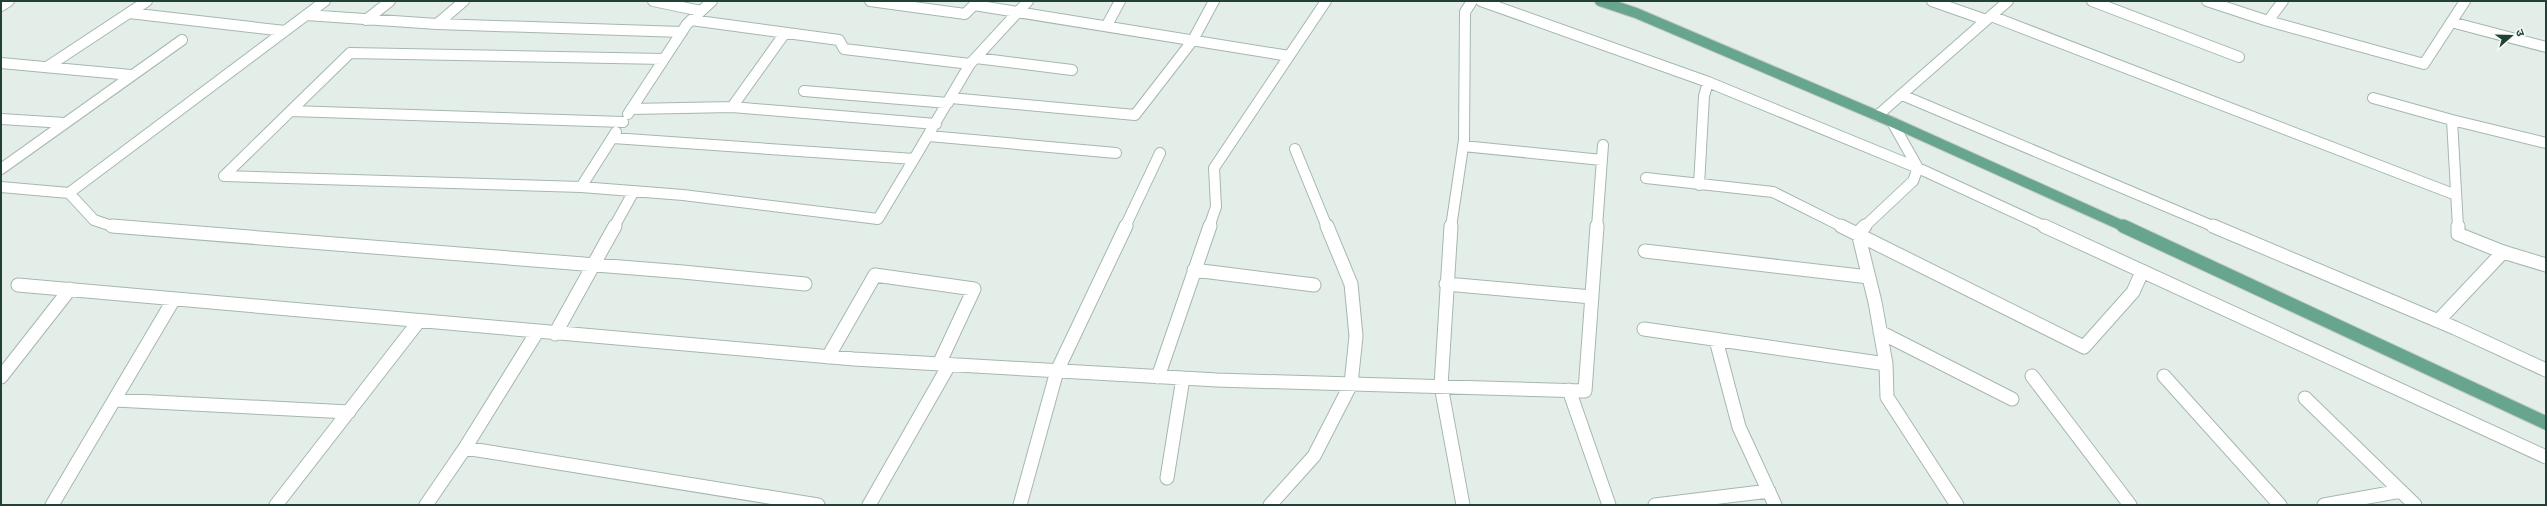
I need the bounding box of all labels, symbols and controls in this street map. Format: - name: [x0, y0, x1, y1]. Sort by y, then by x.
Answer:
- north arrow: [2491, 16, 2531, 56]
- text: उ: [2512, 28, 2527, 39]

